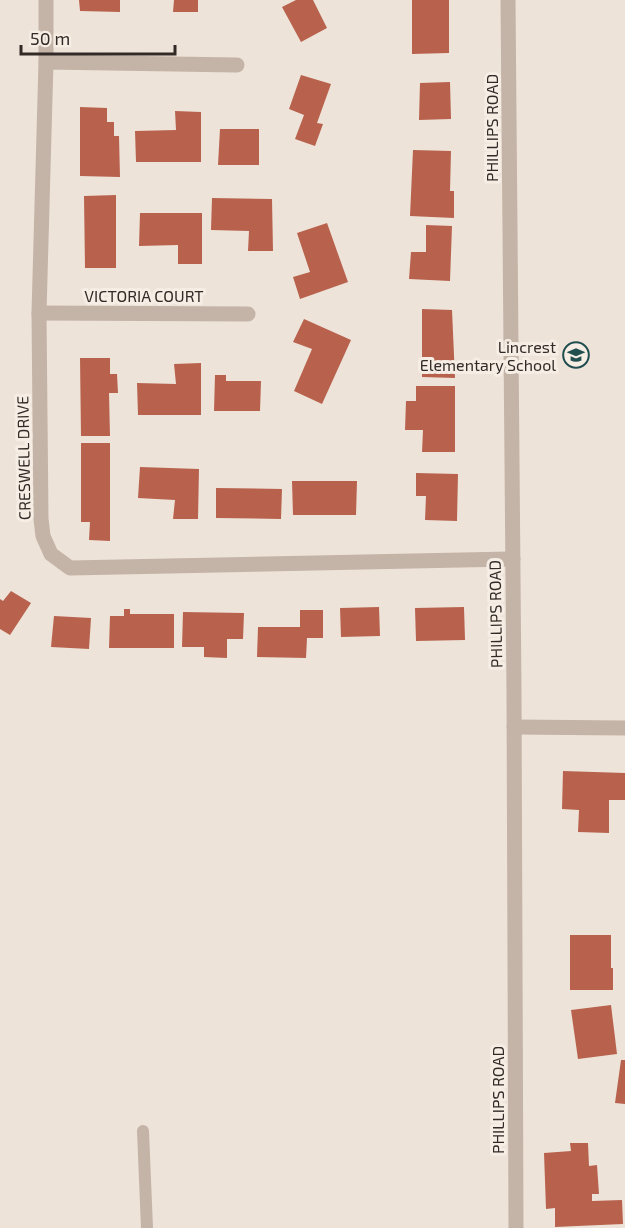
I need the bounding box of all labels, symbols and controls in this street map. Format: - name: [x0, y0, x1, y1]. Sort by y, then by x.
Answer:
- scale bar: [21, 18, 176, 56]
- text: 50 m: [30, 27, 70, 49]
- street label: PHILLIPS ROAD: [482, 74, 501, 182]
- street label: VICTORIA COURT: [84, 286, 204, 305]
- place label: Lincrest Elementary School: [420, 337, 556, 374]
- school or university icon: Lincrest Elementary School: [561, 340, 591, 370]
- street label: CRESWELL DRIVE: [12, 396, 34, 520]
- street label: PHILLIPS ROAD: [485, 560, 505, 668]
- street label: PHILLIPS ROAD: [488, 1046, 507, 1154]

